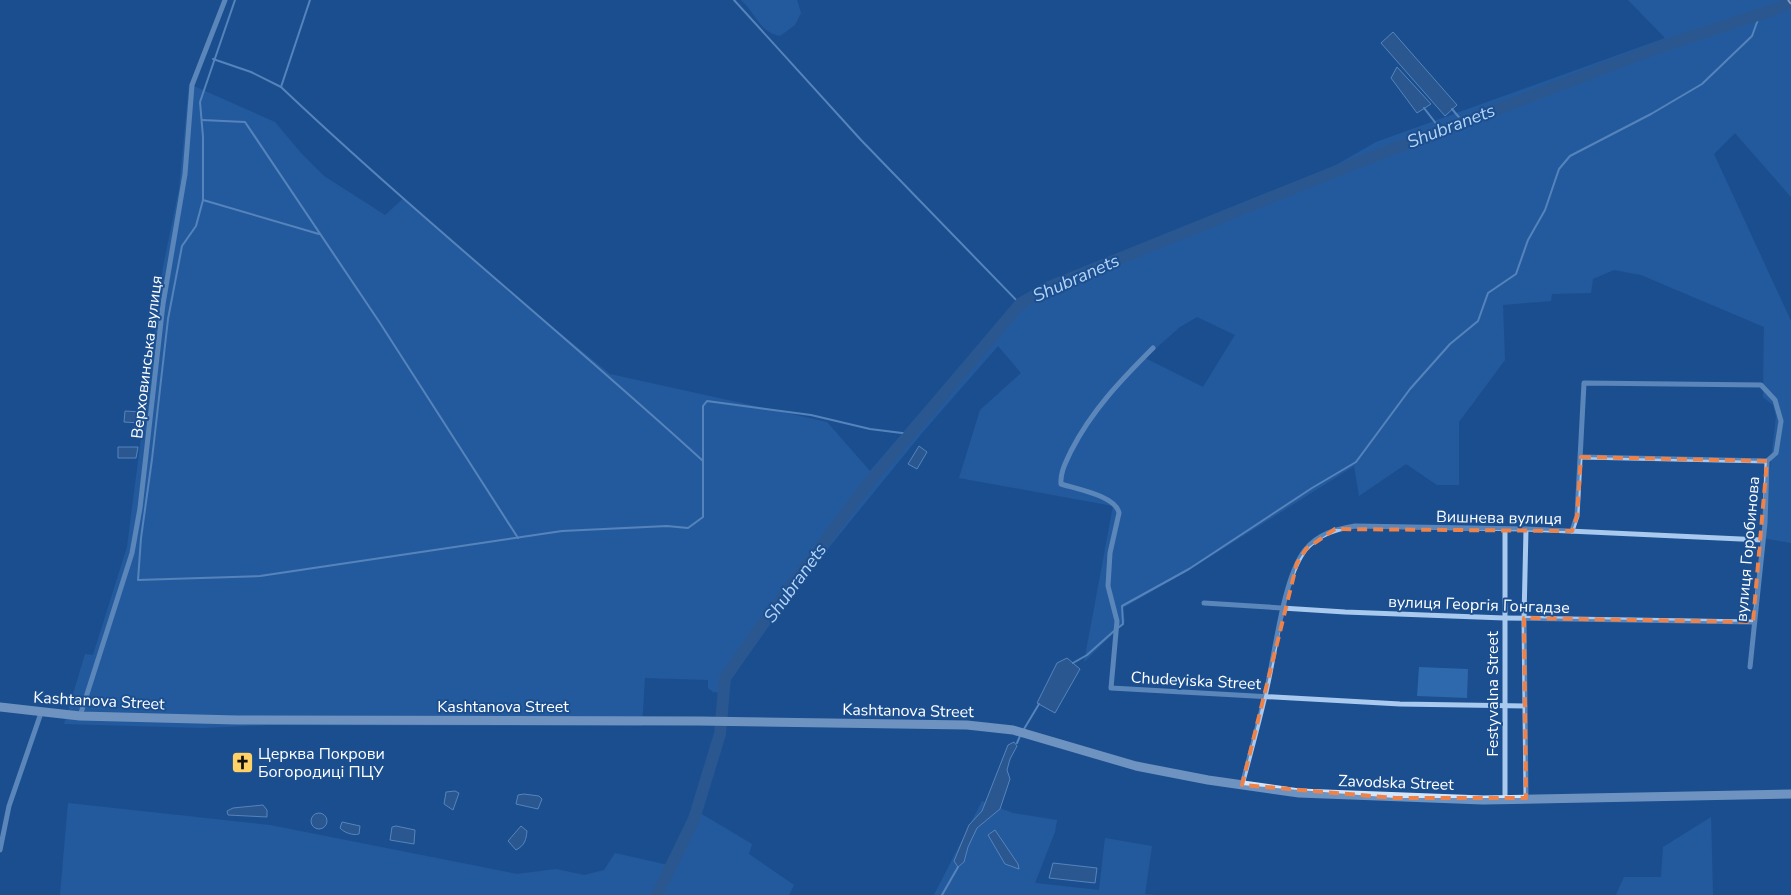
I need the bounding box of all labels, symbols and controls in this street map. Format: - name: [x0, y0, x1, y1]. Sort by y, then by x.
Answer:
- water label: Shubranets: [1404, 98, 1498, 154]
- water label: Shubranets: [1029, 248, 1123, 308]
- street label: Верховинська вулиця: [126, 274, 168, 440]
- street label: вулиця Горобинова: [1731, 475, 1765, 623]
- street label: Вишнева вулиця: [1436, 506, 1562, 530]
- water label: Shubranets: [758, 539, 832, 627]
- street label: вулиця Георгія Гонгадзе: [1388, 591, 1570, 619]
- street label: Festyvalna Street: [1482, 631, 1504, 757]
- street label: Chudeyiska Street: [1130, 667, 1262, 695]
- street label: Kashtanova Street: [33, 687, 166, 715]
- street label: Kashtanova Street: [437, 696, 569, 718]
- street label: Kashtanova Street: [842, 699, 974, 723]
- place label: Церква Покрови Богородиці ПЦУ: [258, 743, 385, 783]
- church icon: Церква Покрови Богородиці ПЦУ: [230, 750, 254, 774]
- street label: Zavodska Street: [1338, 770, 1455, 796]

